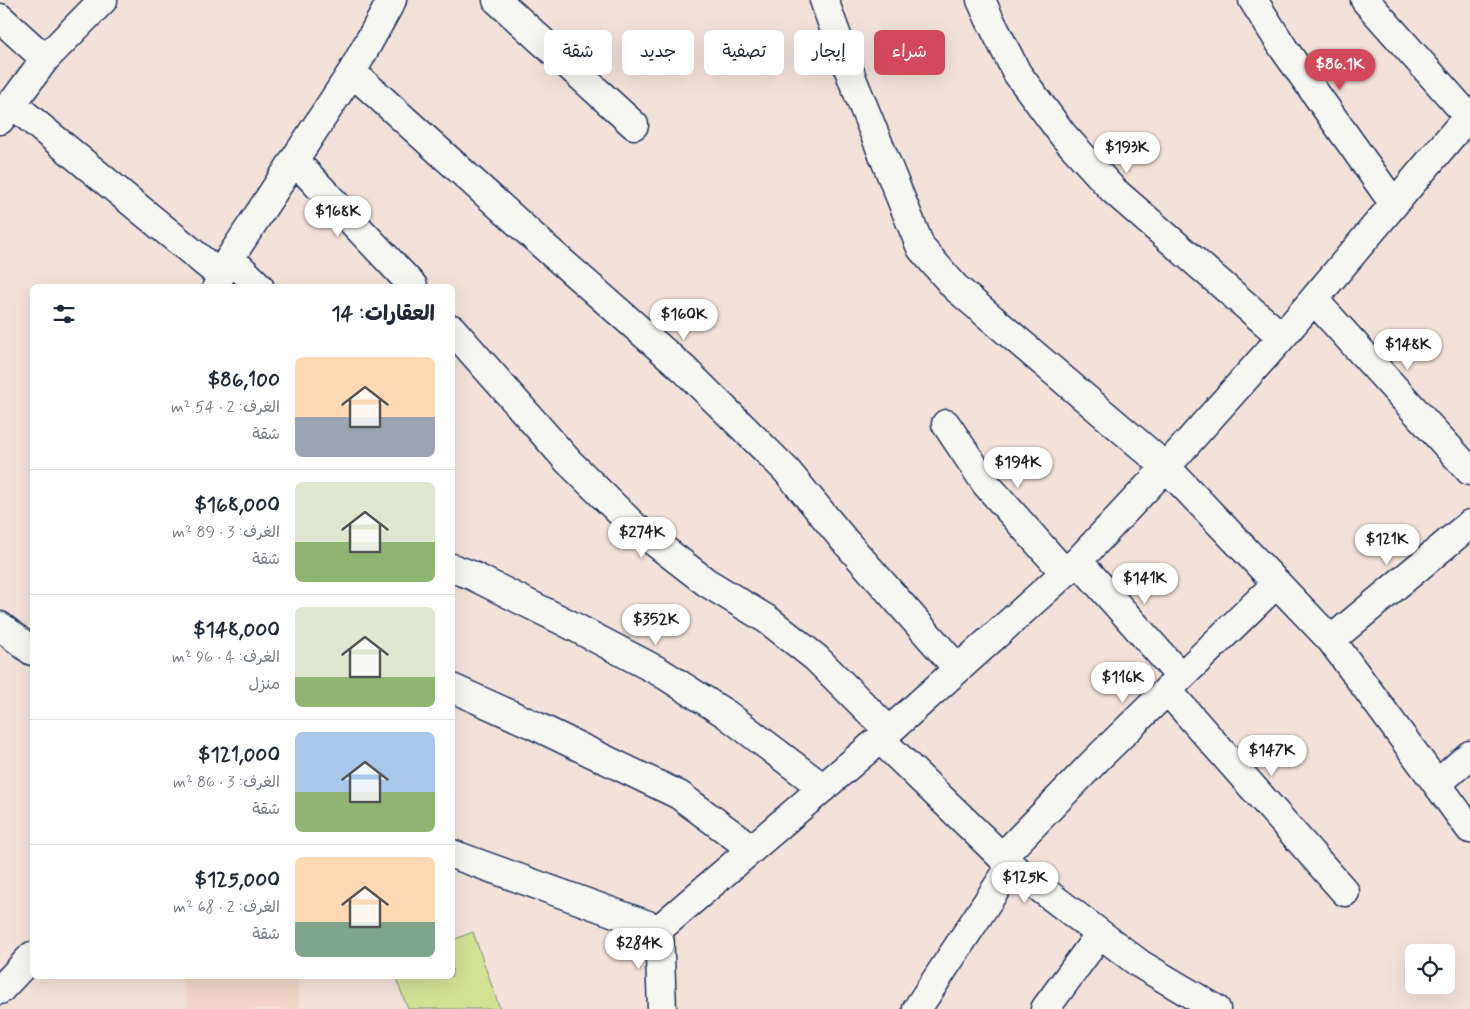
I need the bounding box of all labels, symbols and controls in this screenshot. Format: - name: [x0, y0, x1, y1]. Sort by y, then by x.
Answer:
- chip: شقة: [544, 30, 612, 75]
- chip: جديد: [622, 30, 694, 75]
- chip: تصفية: [704, 30, 784, 75]
- chip: إيجار: [794, 30, 864, 75]
- chip: شراء: [874, 30, 945, 75]
- pin: $86.1K: [1299, 48, 1381, 91]
- text: $86.1K: [1315, 54, 1365, 75]
- pin: $193K: [1092, 132, 1162, 174]
- text: $193K: [1105, 137, 1149, 158]
- pin: $168K: [303, 196, 373, 238]
- text: $168K: [315, 201, 361, 222]
- pin: $160K: [649, 298, 719, 341]
- icon: filters: [50, 300, 78, 328]
- text: العقارات: 14: [331, 300, 435, 328]
- text: $160K: [661, 304, 707, 325]
- pin: $148K: [1373, 328, 1443, 371]
- text: $148K: [1385, 334, 1431, 355]
- text: $86,100: [208, 366, 280, 394]
- icon: home: [335, 377, 395, 437]
- text: الغرف: 2 · 54 m²: [171, 397, 280, 418]
- text: شقة: [252, 424, 280, 445]
- pin: $194K: [983, 446, 1053, 489]
- text: $194K: [995, 452, 1041, 473]
- text: $168,000: [194, 491, 280, 519]
- icon: home: [335, 502, 395, 562]
- pin: $274K: [607, 516, 677, 559]
- text: الغرف: 3 · 89 m²: [172, 522, 280, 543]
- text: $274K: [619, 522, 665, 543]
- pin: $121K: [1352, 524, 1422, 566]
- text: $121K: [1366, 529, 1408, 550]
- text: شقة: [252, 549, 280, 570]
- pin: $141K: [1110, 562, 1180, 605]
- text: $141K: [1123, 568, 1167, 589]
- pin: $352K: [621, 604, 691, 646]
- text: $352K: [633, 609, 679, 630]
- text: $148,000: [193, 616, 280, 644]
- icon: home: [335, 627, 395, 687]
- text: الغرف: 4 · 96 m²: [172, 647, 280, 668]
- pin: $116K: [1088, 662, 1158, 704]
- text: $116K: [1102, 667, 1144, 688]
- text: منزل: [248, 674, 280, 695]
- pin: $147K: [1237, 734, 1307, 777]
- text: $147K: [1249, 740, 1295, 761]
- text: $121,000: [198, 741, 280, 769]
- icon: home: [335, 752, 395, 812]
- text: الغرف: 3 · 86 m²: [173, 772, 280, 793]
- text: شقة: [252, 799, 280, 820]
- pin: $125K: [990, 862, 1060, 904]
- text: $125,000: [195, 866, 280, 894]
- text: $125K: [1002, 867, 1048, 888]
- icon: home: [335, 877, 395, 937]
- text: الغرف: 2 · 68 m²: [173, 897, 280, 918]
- text: شقة: [252, 924, 280, 945]
- pin: $284K: [604, 928, 674, 970]
- text: $284K: [616, 933, 662, 954]
- map controls: [1405, 944, 1455, 994]
- button: locate: [1405, 944, 1455, 994]

